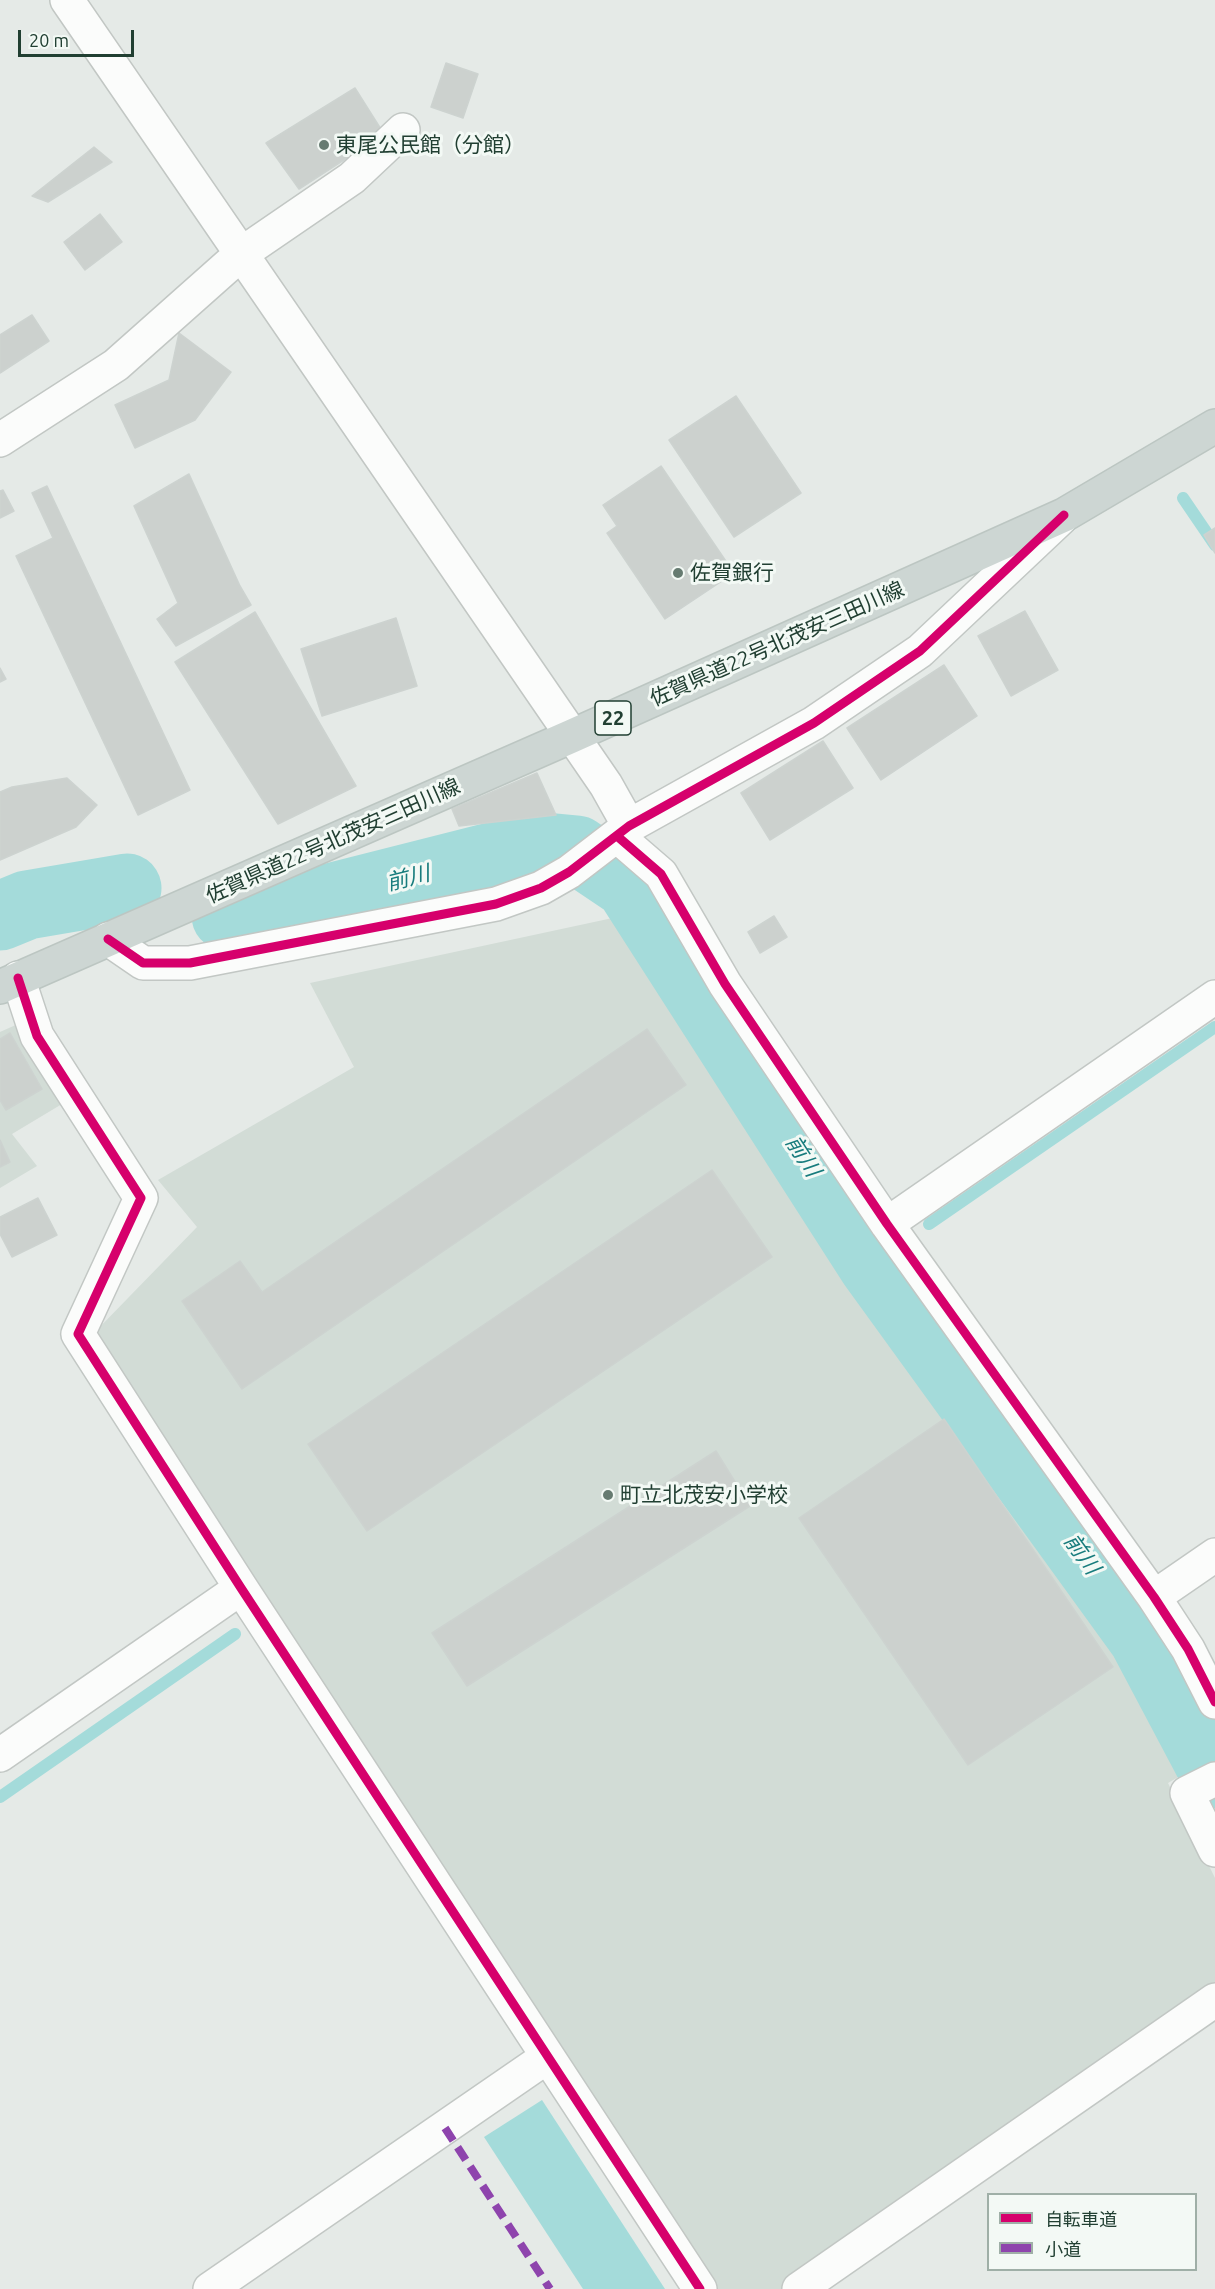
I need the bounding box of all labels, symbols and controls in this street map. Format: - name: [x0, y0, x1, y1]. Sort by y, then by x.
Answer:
- scale bar: [21, 18, 136, 56]
- text: 20 m: [29, 30, 69, 50]
- place label: 東尾公民館（分館）: [336, 132, 525, 158]
- marker: 東尾公民館（分館）: [317, 138, 331, 152]
- place label: 佐賀銀行: [690, 560, 774, 586]
- marker: 佐賀銀行: [671, 566, 685, 580]
- street label: 佐賀県道22号北茂安三田川線: [646, 576, 908, 712]
- road number: 22: [595, 701, 631, 735]
- street label: 佐賀県道22号北茂安三田川線: [202, 773, 464, 909]
- water label: 前川: [383, 860, 433, 896]
- water label: 前川: [780, 1130, 826, 1182]
- place label: 町立北茂安小学校: [620, 1482, 788, 1508]
- marker: 町立北茂安小学校: [601, 1488, 615, 1502]
- water label: 前川: [1058, 1528, 1106, 1580]
- legend: [987, 2193, 1197, 2271]
- text: 自転車道: [1045, 2209, 1117, 2229]
- text: 小道: [1045, 2239, 1081, 2259]

